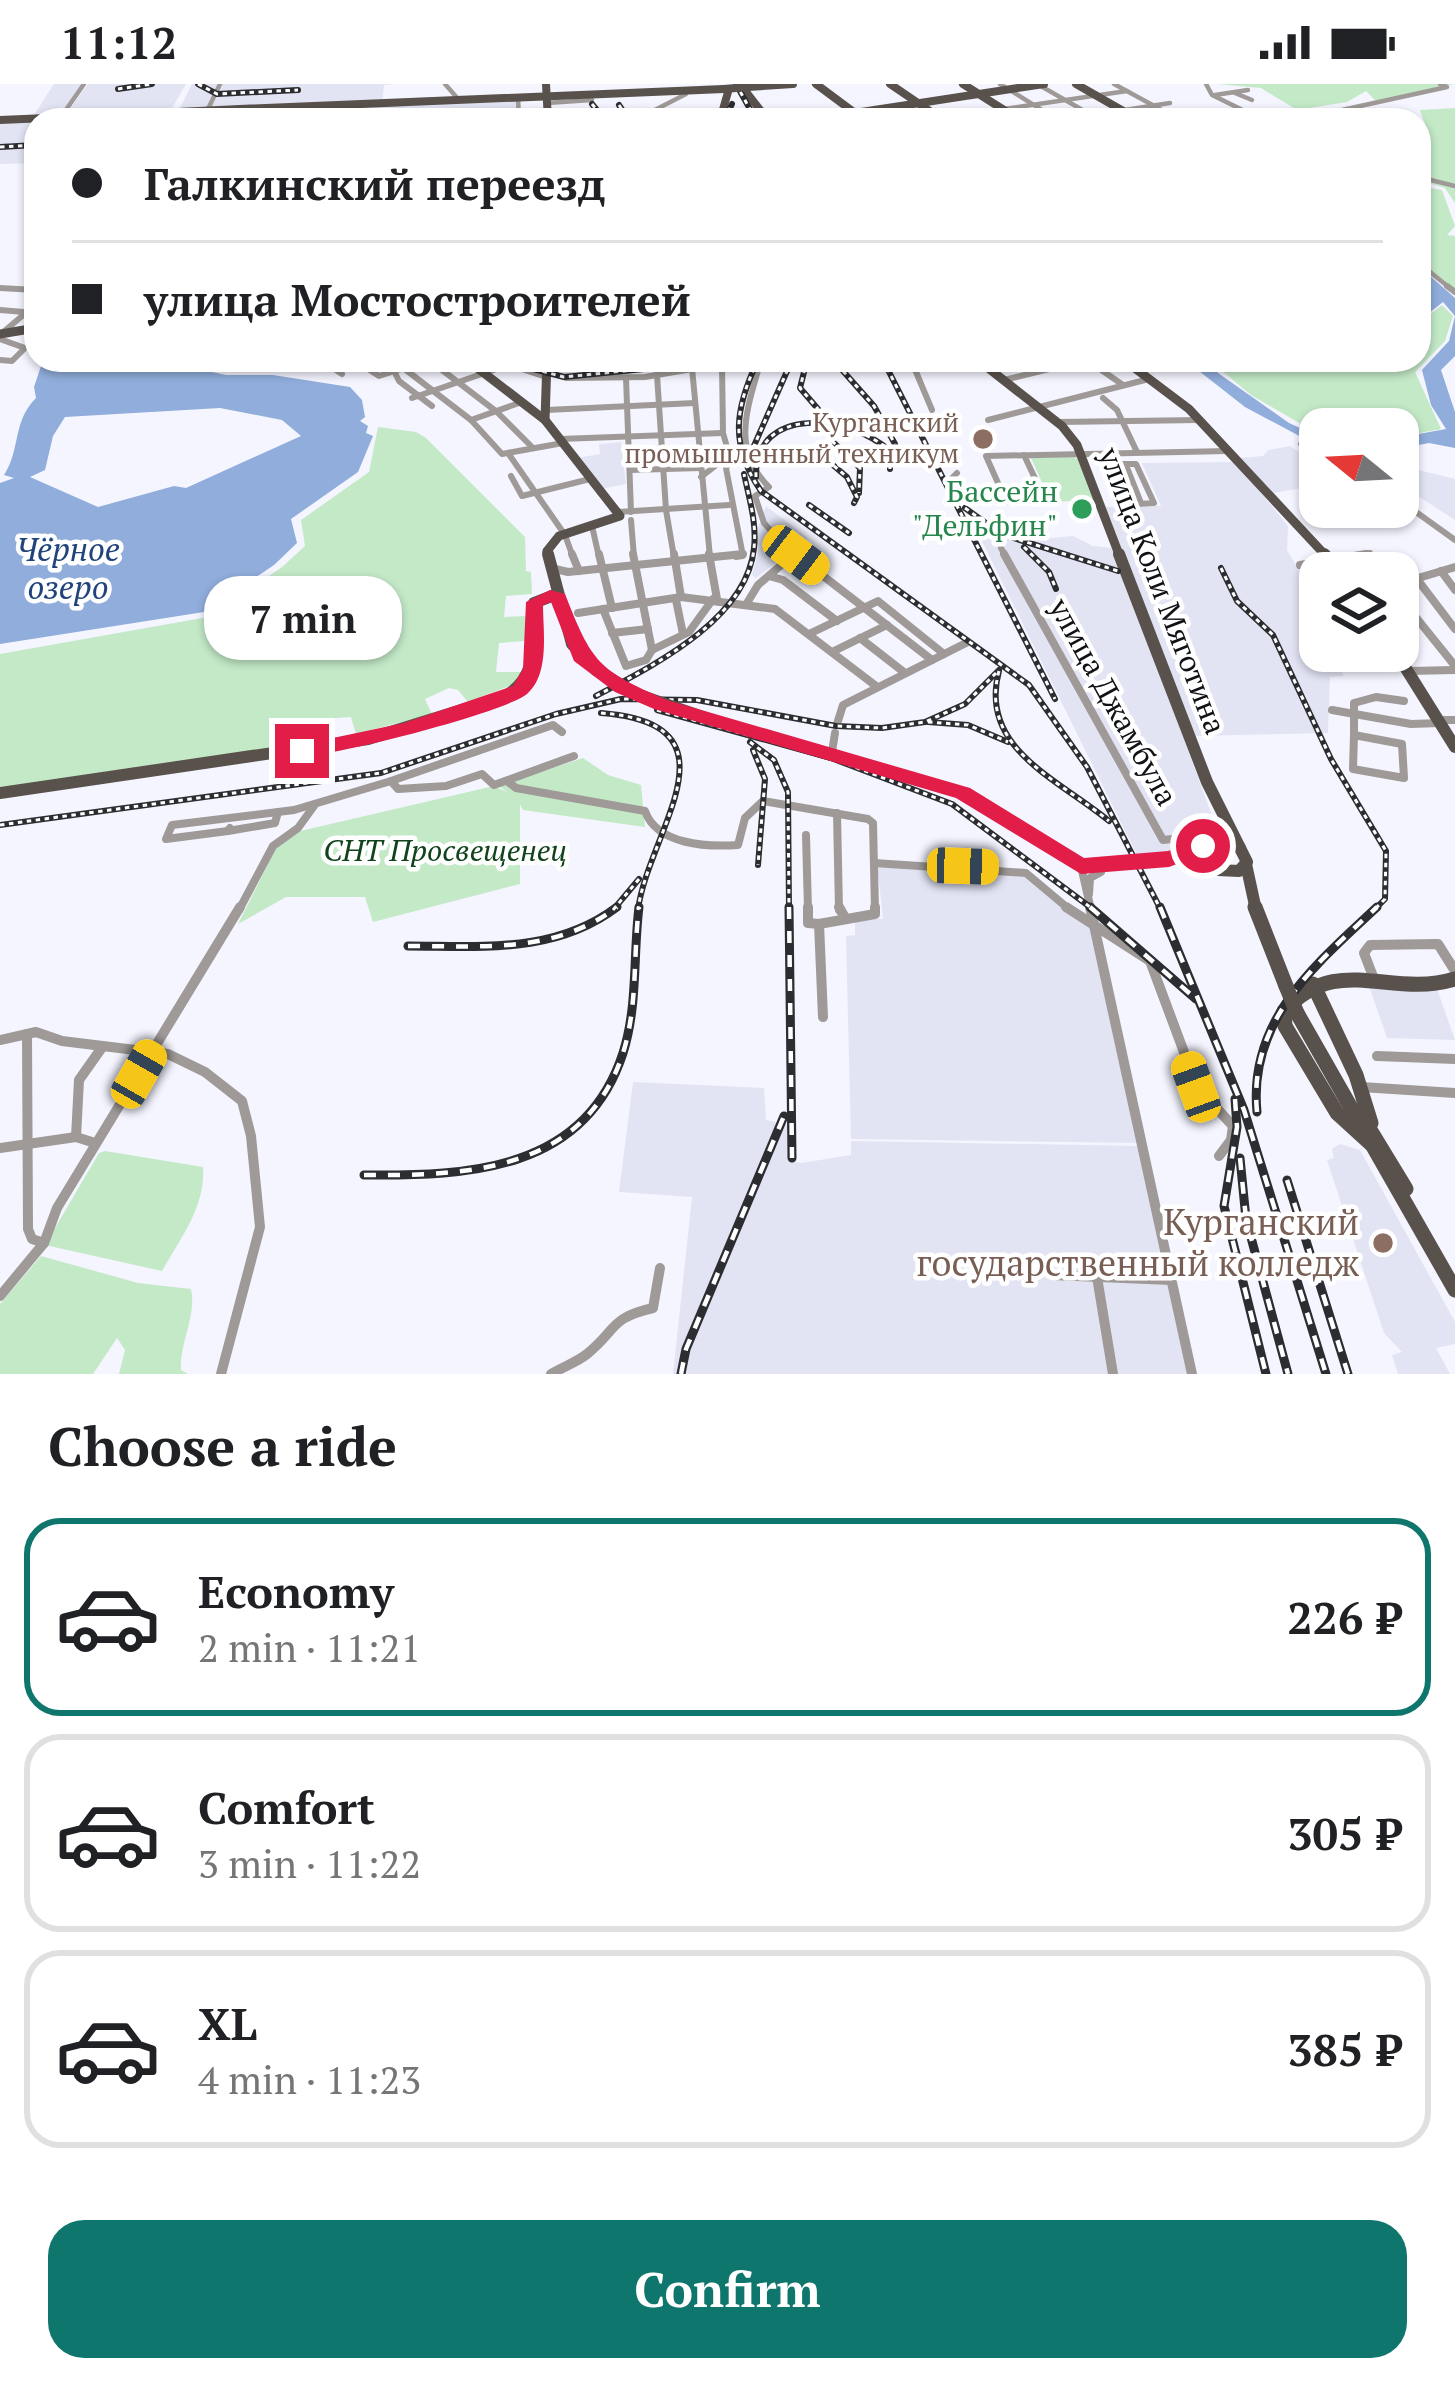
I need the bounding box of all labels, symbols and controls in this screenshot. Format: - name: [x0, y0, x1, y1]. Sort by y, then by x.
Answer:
- text: 11:12: [60, 12, 177, 72]
- text: Галкинский переезд: [144, 153, 605, 213]
- text: улица Мостостроителей: [144, 269, 691, 329]
- place label: Курганский промышленный техникум: [625, 404, 959, 471]
- north arrow: [1299, 408, 1419, 528]
- map controls: [1299, 408, 1419, 672]
- marker: Курганский промышленный техникум: [970, 426, 996, 452]
- street label: улица Коли Мяготина: [1089, 441, 1236, 740]
- place label: Бассейн "Дельфин": [912, 471, 1058, 545]
- marker: Бассейн "Дельфин": [1069, 496, 1095, 522]
- car: [756, 519, 836, 591]
- water label: Чёрное озеро: [16, 527, 120, 608]
- button: layers: [1299, 552, 1419, 672]
- callout: 7 min: [203, 577, 401, 661]
- street label: улица Джамбула: [1040, 590, 1187, 812]
- text: 7 min: [250, 592, 356, 644]
- route end: [275, 724, 329, 778]
- route start: [1176, 819, 1230, 873]
- park label: СНТ Просвещенец: [323, 830, 567, 870]
- car: [926, 847, 1000, 885]
- car: [105, 1034, 173, 1114]
- car: [1167, 1047, 1225, 1127]
- place label: Курганский государственный колледж: [916, 1198, 1359, 1286]
- marker: Курганский государственный колледж: [1370, 1230, 1396, 1256]
- text: Choose a ride: [48, 1410, 397, 1481]
- text: Economy: [198, 1561, 394, 1621]
- icon: car: [54, 1563, 162, 1671]
- text: 226 ₽: [1287, 1587, 1401, 1647]
- text: 2 min · 11:21: [198, 1621, 421, 1673]
- text: Comfort: [198, 1777, 375, 1837]
- icon: car: [54, 1779, 162, 1887]
- text: 305 ₽: [1287, 1803, 1401, 1863]
- text: 3 min · 11:22: [198, 1837, 421, 1889]
- text: XL: [198, 1993, 257, 2053]
- icon: car: [54, 1995, 162, 2103]
- text: 385 ₽: [1287, 2019, 1401, 2079]
- text: 4 min · 11:23: [198, 2053, 421, 2105]
- button: Confirm: [48, 2220, 1407, 2358]

